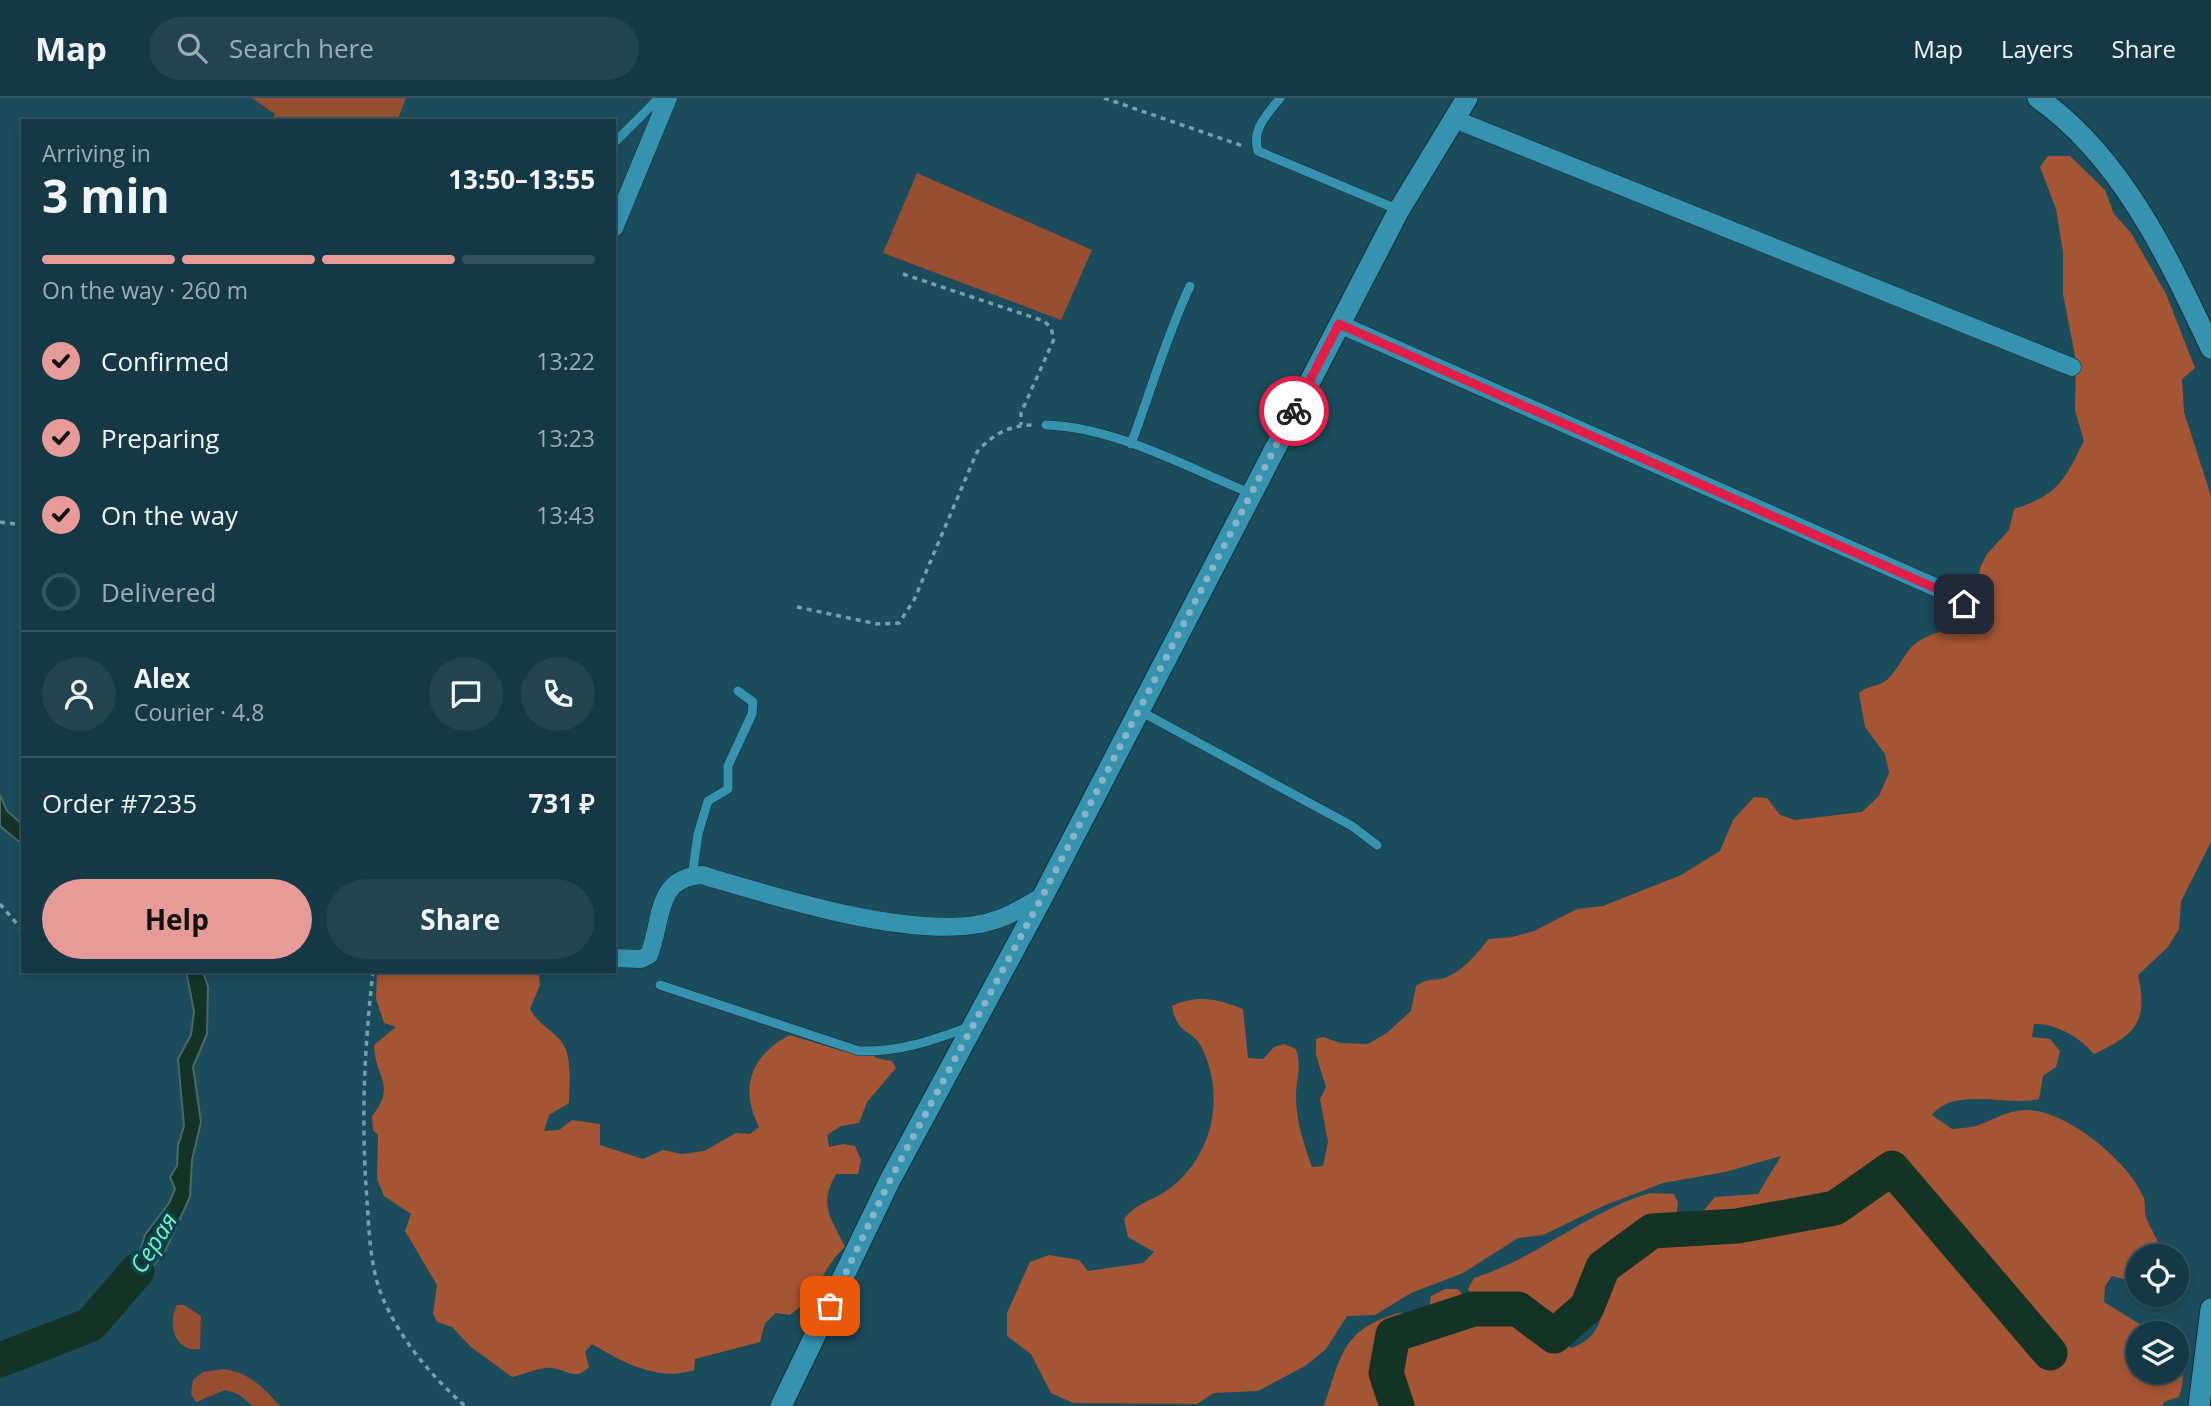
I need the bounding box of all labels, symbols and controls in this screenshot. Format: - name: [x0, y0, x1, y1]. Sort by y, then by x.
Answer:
- search box: [149, 17, 639, 80]
- text: Map: [35, 26, 107, 71]
- icon: search: [173, 29, 211, 67]
- text: Search here: [229, 30, 374, 66]
- text: Map: [1913, 32, 1963, 65]
- text: Layers: [2001, 32, 2074, 65]
- text: Share: [2112, 32, 2176, 65]
- text: Arriving in: [42, 137, 151, 169]
- text: 13:50–13:55: [448, 161, 595, 197]
- text: 3 min: [42, 164, 170, 226]
- text: On the way · 260 m: [42, 274, 248, 306]
- icon: check: [42, 342, 80, 380]
- text: Confirmed: [101, 343, 229, 379]
- text: 13:22: [536, 345, 595, 377]
- courier: [1259, 376, 1329, 446]
- icon: bike: [1275, 392, 1313, 430]
- icon: check: [42, 419, 80, 457]
- text: Preparing: [101, 420, 219, 456]
- text: 13:23: [536, 422, 595, 454]
- icon: check: [42, 496, 80, 534]
- text: On the way: [101, 497, 238, 533]
- text: 13:43: [536, 499, 595, 531]
- text: Delivered: [101, 574, 216, 610]
- pin: [1934, 574, 1994, 634]
- icon: home: [1945, 585, 1983, 623]
- button: person: [42, 657, 116, 731]
- button: chat: [429, 657, 503, 731]
- button: phone: [521, 657, 595, 731]
- text: Alex: [134, 660, 190, 696]
- text: Courier · 4.8: [134, 696, 264, 728]
- text: Order #7235: [42, 785, 197, 821]
- text: 731 ₽: [529, 785, 595, 821]
- button: Help: [42, 879, 312, 959]
- button: Share: [326, 879, 595, 959]
- water label: Серая: [121, 1205, 184, 1279]
- map controls: [2126, 1244, 2189, 1384]
- button: locate: [2126, 1244, 2189, 1307]
- pin: [800, 1276, 860, 1336]
- icon: bag: [811, 1287, 849, 1325]
- button: layers: [2126, 1321, 2189, 1384]

